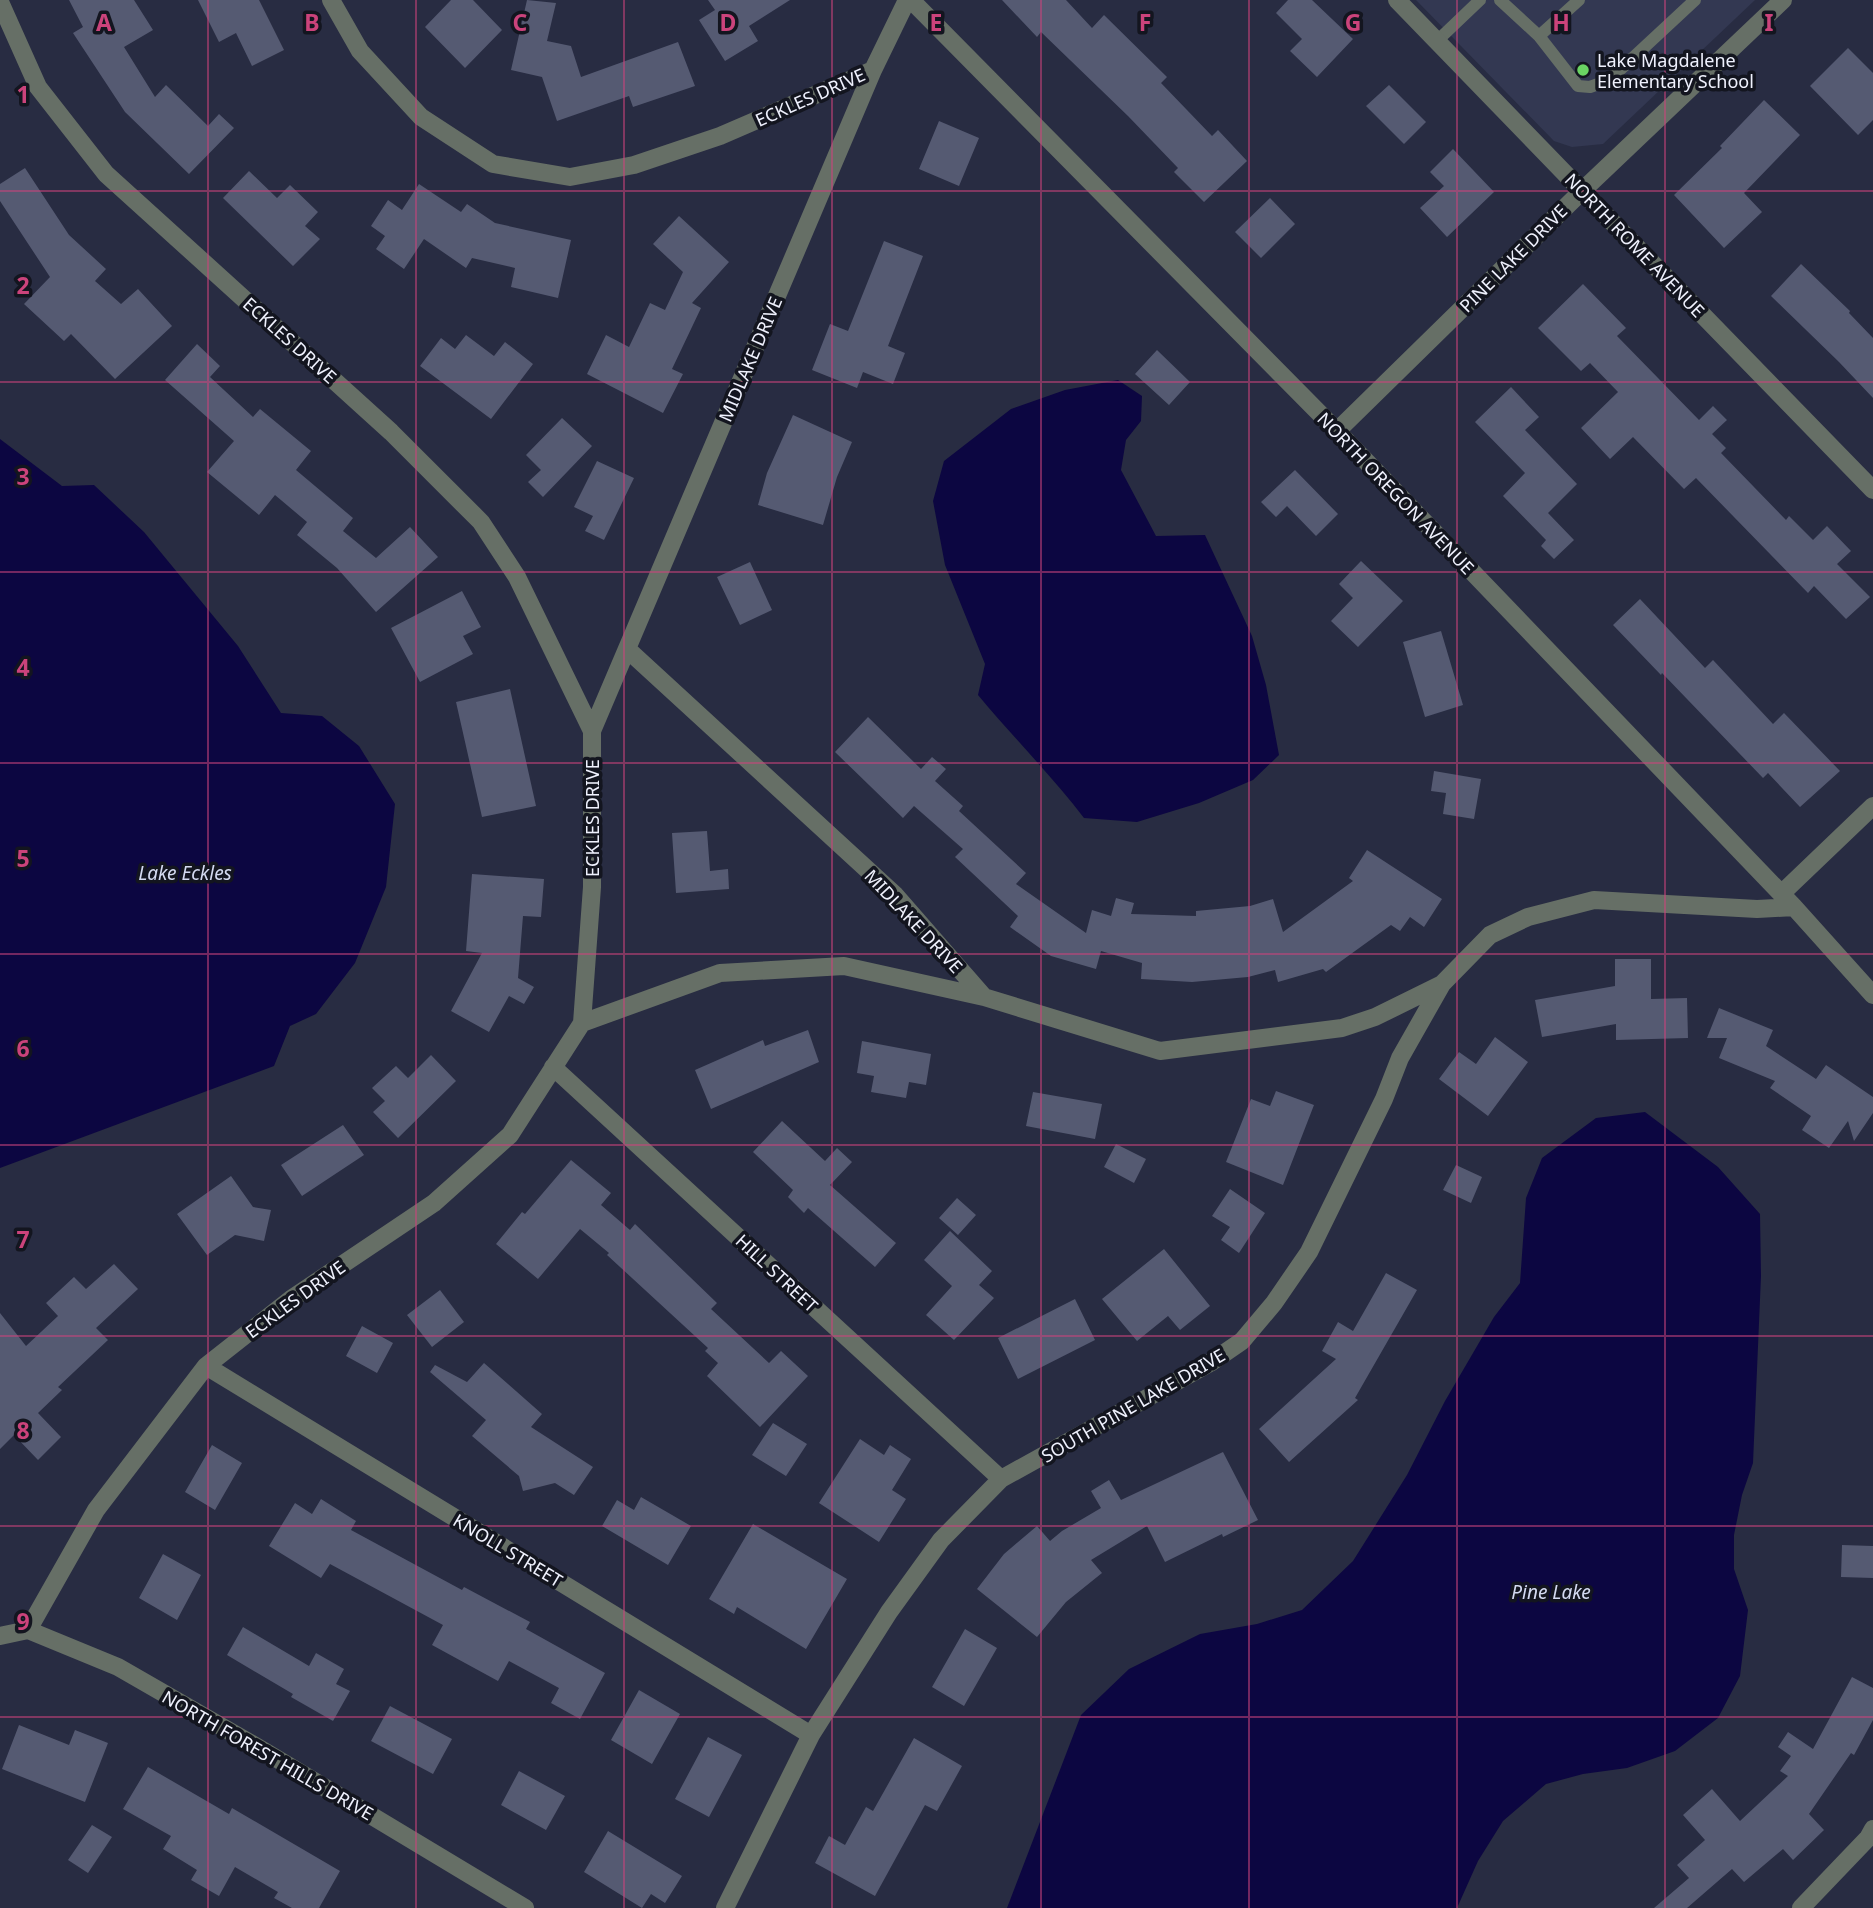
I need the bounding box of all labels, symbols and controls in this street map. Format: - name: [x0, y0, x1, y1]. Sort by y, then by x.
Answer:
- text: A: [96, 6, 112, 38]
- text: B: [304, 6, 320, 38]
- text: C: [513, 6, 528, 38]
- text: D: [720, 6, 736, 38]
- text: E: [930, 6, 942, 38]
- text: F: [1139, 6, 1151, 38]
- text: G: [1345, 6, 1361, 38]
- text: H: [1552, 6, 1570, 38]
- text: I: [1765, 6, 1774, 38]
- place label: Lake Magdalene Elementary School: [1597, 48, 1754, 93]
- street label: ECKLES DRIVE: [751, 62, 869, 132]
- marker: Lake Magdalene Elementary School: [1575, 62, 1591, 78]
- text: 1: [16, 78, 30, 110]
- street label: NORTH ROME AVENUE: [1560, 168, 1710, 322]
- street label: PINE LAKE DRIVE: [1454, 199, 1572, 317]
- text: 2: [16, 269, 30, 301]
- street label: ECKLES DRIVE: [238, 292, 342, 388]
- street label: MIDLAKE DRIVE: [713, 293, 787, 425]
- street label: NORTH OREGON AVENUE: [1312, 407, 1480, 579]
- text: 3: [16, 460, 30, 492]
- text: 4: [16, 651, 30, 683]
- street label: ECKLES DRIVE: [580, 759, 604, 877]
- text: 5: [16, 842, 30, 874]
- water label: Lake Eckles: [138, 860, 232, 886]
- street label: MIDLAKE DRIVE: [860, 864, 968, 978]
- text: 6: [16, 1032, 30, 1064]
- text: 7: [16, 1223, 30, 1255]
- street label: HILL STREET: [731, 1229, 823, 1317]
- street label: ECKLES DRIVE: [240, 1255, 350, 1343]
- street label: SOUTH PINE LAKE DRIVE: [1037, 1342, 1229, 1468]
- text: 8: [16, 1414, 30, 1446]
- street label: KNOLL STREET: [449, 1508, 567, 1592]
- water label: Pine Lake: [1511, 1579, 1591, 1605]
- text: 9: [16, 1605, 30, 1637]
- street label: NORTH FOREST HILLS DRIVE: [158, 1685, 378, 1825]

